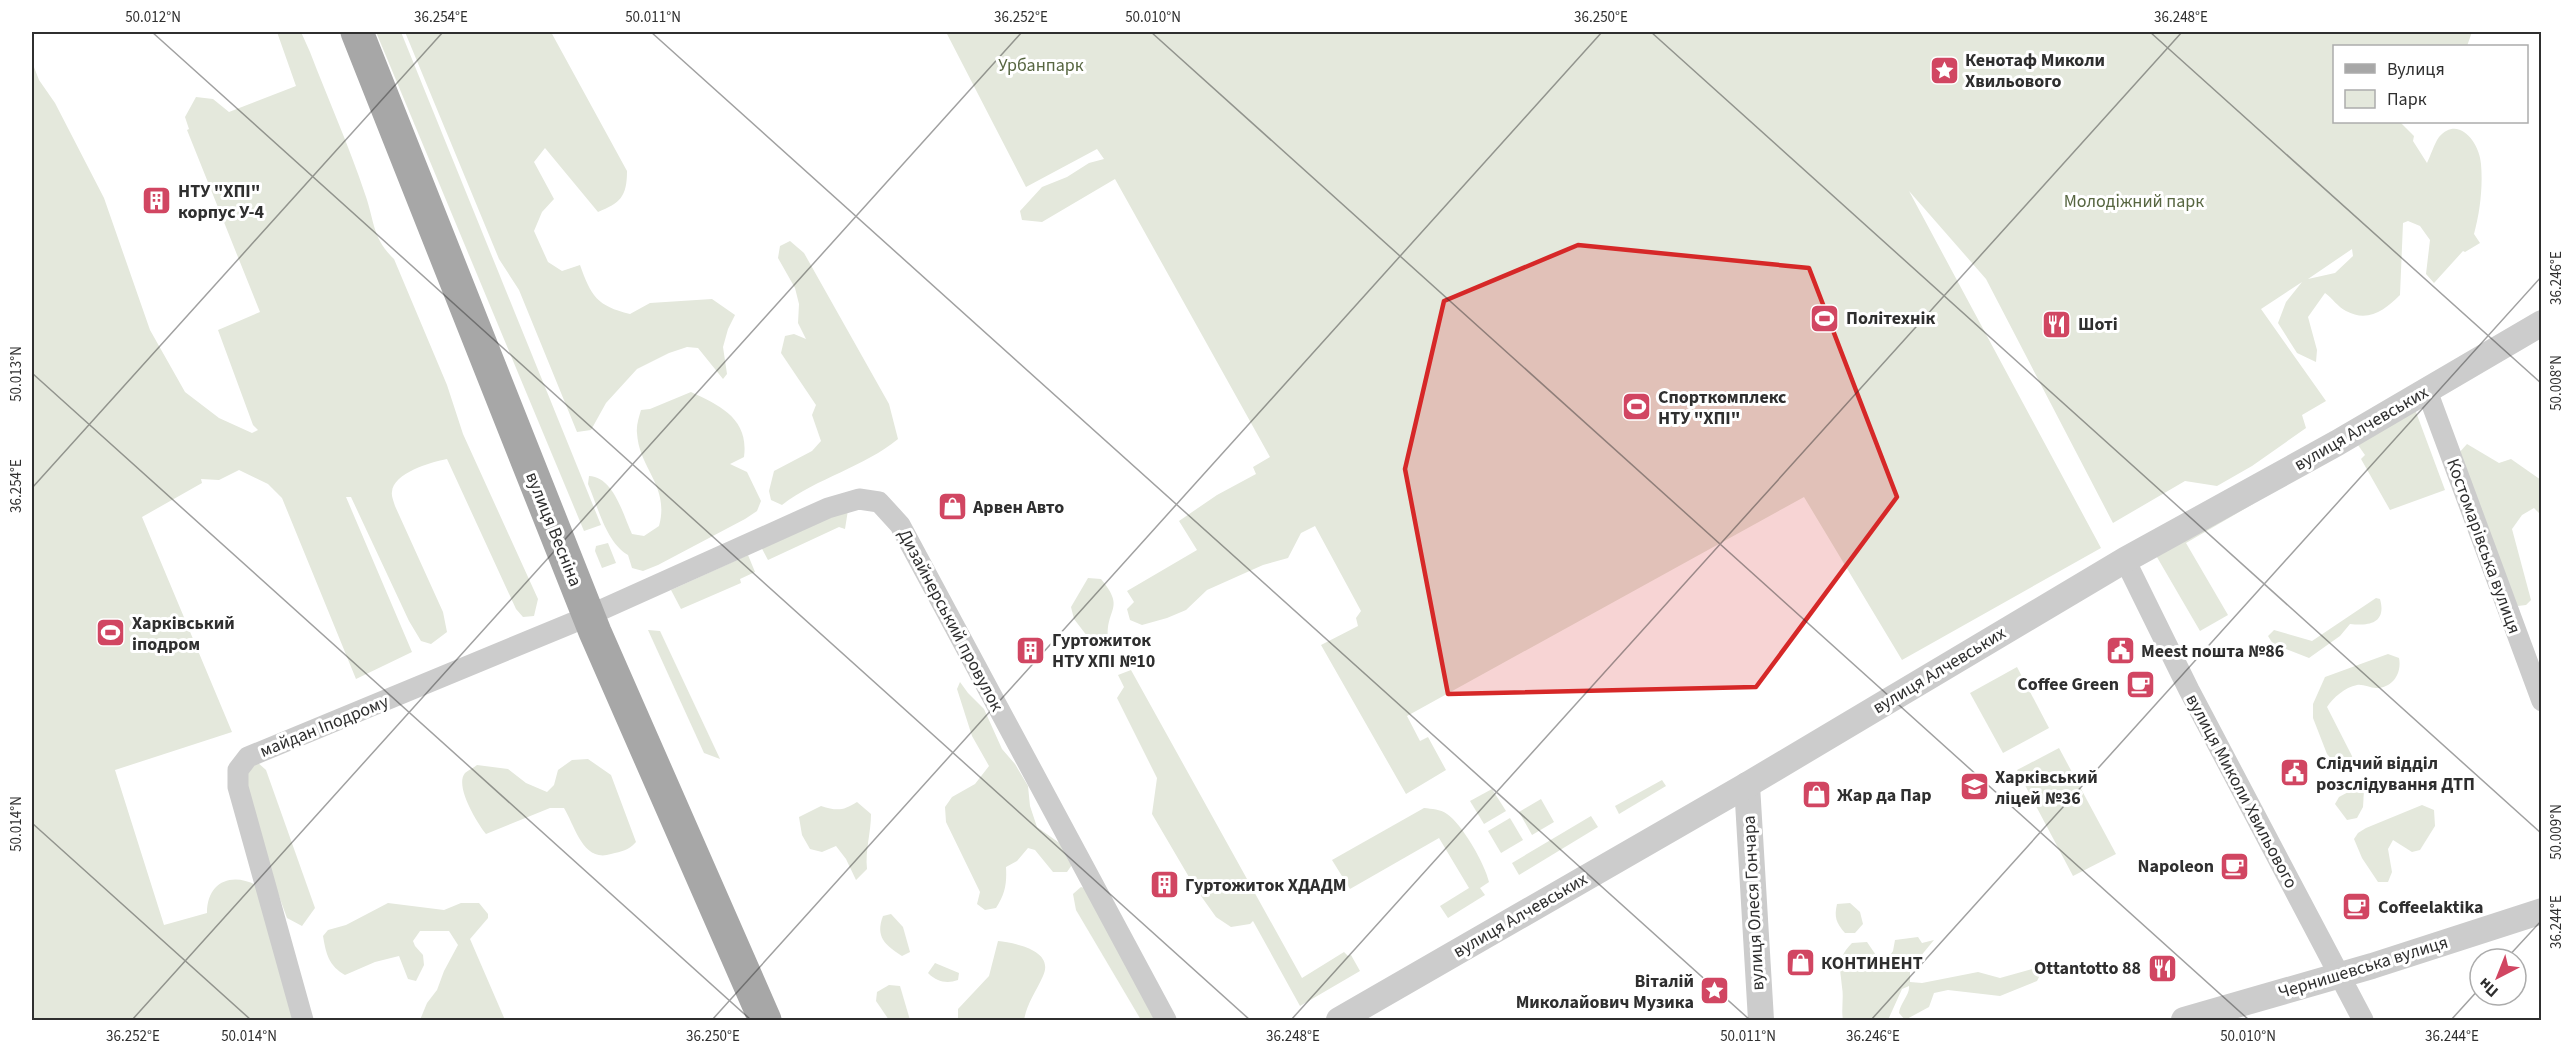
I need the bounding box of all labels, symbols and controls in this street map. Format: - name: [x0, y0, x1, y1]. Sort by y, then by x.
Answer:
- text: 50.012°N: [125, 7, 181, 28]
- text: 36.254°E: [414, 7, 468, 28]
- text: 50.011°N: [625, 7, 681, 28]
- text: 36.252°E: [994, 7, 1048, 28]
- text: 50.010°N: [1125, 7, 1181, 28]
- text: 36.250°E: [1574, 7, 1628, 28]
- text: 36.248°E: [2154, 7, 2208, 28]
- legend: [2333, 45, 2528, 123]
- place label: Кенотаф Миколи Хвильового: [1965, 48, 2105, 94]
- park label: Урбанпарк: [998, 53, 1084, 78]
- place icon: Кенотаф Миколи Хвильового: [1928, 54, 1960, 86]
- text: Вулиця: [2387, 57, 2445, 82]
- text: Парк: [2387, 87, 2427, 112]
- place label: НТУ "ХПІ" корпус У-4: [178, 179, 265, 225]
- building icon: НТУ "ХПІ" корпус У-4: [141, 185, 173, 217]
- park label: Молодіжний парк: [2064, 189, 2204, 214]
- text: 36.246°E: [2546, 251, 2567, 305]
- sports icon: Політехнік: [1809, 302, 1841, 334]
- place label: Політехнік: [1846, 306, 1935, 331]
- restaurant icon: Шоті: [2041, 308, 2073, 340]
- place label: Шоті: [2078, 312, 2118, 337]
- text: 50.013°N: [6, 346, 27, 402]
- text: 50.008°N: [2546, 355, 2567, 411]
- street label: вулиця Алчевських: [2290, 380, 2433, 477]
- place label: Спорткомплекс НТУ "ХПІ": [1658, 385, 1787, 431]
- sports icon: Спорткомплекс НТУ "ХПІ": [1621, 391, 1653, 423]
- street label: Костомарівська вулиця: [2440, 455, 2527, 637]
- text: 36.254°E: [6, 459, 27, 513]
- street label: вулиця Весніна: [519, 468, 588, 590]
- shop icon: Арвен Авто: [936, 491, 968, 523]
- place label: Арвен Авто: [972, 495, 1064, 520]
- street label: Дизайнерський провулок: [892, 525, 1009, 716]
- place label: Харківський іподром: [132, 611, 235, 657]
- sports icon: Харківський іподром: [95, 617, 127, 649]
- street label: вулиця Алчевських: [1868, 621, 2010, 720]
- place label: Гуртожиток НТУ ХПІ №10: [1052, 628, 1155, 674]
- building icon: Гуртожиток НТУ ХПІ №10: [1015, 634, 1047, 666]
- public building icon: Meest пошта №86: [2104, 635, 2136, 667]
- place label: Meest пошта №86: [2141, 639, 2284, 664]
- cafe icon: Coffee Green: [2124, 668, 2156, 700]
- place label: Coffee Green: [2017, 672, 2119, 697]
- street label: майдан Іподрому: [256, 689, 393, 764]
- street label: вулиця Миколи Хвильового: [2180, 690, 2304, 893]
- place label: Слідчий відділ розслідування ДТП: [2316, 751, 2475, 797]
- public building icon: Слідчий відділ розслідування ДТП: [2279, 757, 2311, 789]
- place label: Харківський ліцей №36: [1995, 765, 2098, 811]
- school or university icon: Харківський ліцей №36: [1958, 771, 1990, 803]
- shop icon: Жар да Пар: [1800, 779, 1832, 811]
- place label: Жар да Пар: [1837, 783, 1932, 808]
- text: 50.014°N: [6, 796, 27, 852]
- text: 50.009°N: [2546, 804, 2567, 860]
- street label: вулиця Олеся Гончара: [1736, 815, 1771, 991]
- cafe icon: Napoleon: [2219, 850, 2251, 882]
- place label: Napoleon: [2137, 854, 2214, 879]
- street label: вулиця Алчевських: [1449, 867, 1592, 964]
- building icon: Гуртожиток ХДАДМ: [1148, 869, 1180, 901]
- place label: Гуртожиток ХДАДМ: [1185, 873, 1346, 898]
- cafe icon: Coffeelaktika: [2341, 891, 2373, 923]
- place label: Coffeelaktika: [2378, 895, 2484, 920]
- text: 36.244°E: [2546, 895, 2567, 949]
- street label: Чернишевська вулиця: [2275, 930, 2451, 1005]
- shop icon: КОНТИНЕНТ: [1784, 947, 1816, 979]
- north arrow: [2468, 947, 2528, 1007]
- place label: КОНТИНЕНТ: [1821, 951, 1923, 976]
- restaurant icon: Ottantotto 88: [2146, 952, 2178, 984]
- place label: Ottantotto 88: [2034, 956, 2141, 981]
- place label: Віталій Миколайович Музика: [1516, 969, 1694, 1015]
- text: Пн: [2474, 973, 2503, 1002]
- place icon: Віталій Миколайович Музика: [1699, 975, 1731, 1007]
- text: 36.252°E: [106, 1026, 160, 1047]
- text: 50.014°N: [221, 1026, 277, 1047]
- text: 36.250°E: [686, 1026, 740, 1047]
- text: 36.248°E: [1266, 1026, 1320, 1047]
- text: 50.011°N: [1720, 1026, 1776, 1047]
- text: 36.246°E: [1846, 1026, 1900, 1047]
- text: 50.010°N: [2220, 1026, 2276, 1047]
- text: 36.244°E: [2425, 1026, 2479, 1047]

